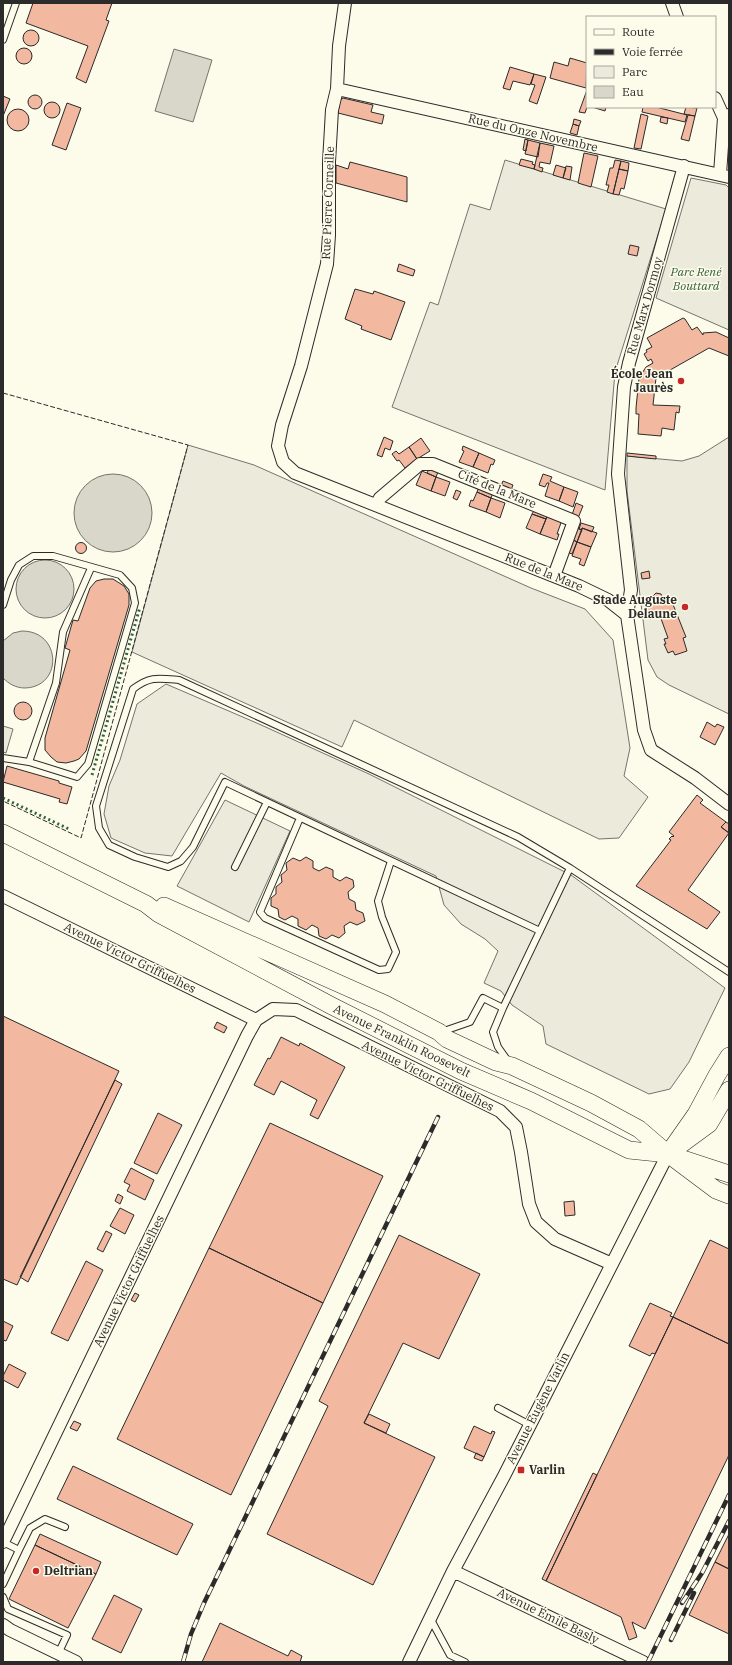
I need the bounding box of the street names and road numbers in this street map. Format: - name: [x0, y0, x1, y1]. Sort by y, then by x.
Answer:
- street label: Rue du Onze Novembre: [467, 110, 599, 155]
- street label: Rue Pierre Corneille: [318, 146, 337, 260]
- street label: Rue Marx Dormoy: [623, 254, 666, 357]
- street label: Cité de la Mare: [456, 466, 539, 511]
- street label: Rue de la Mare: [503, 549, 585, 594]
- street label: Avenue Victor Griffuelhes: [62, 919, 199, 996]
- street label: Avenue Franklin Roosevelt: [331, 1001, 473, 1080]
- street label: Avenue Victor Griffuelhes: [360, 1037, 497, 1114]
- street label: Avenue Victor Griffuelhes: [90, 1212, 167, 1349]
- street label: Avenue Eugène Varlin: [503, 1349, 573, 1466]
- street label: Avenue Émile Basly: [495, 1584, 602, 1647]

